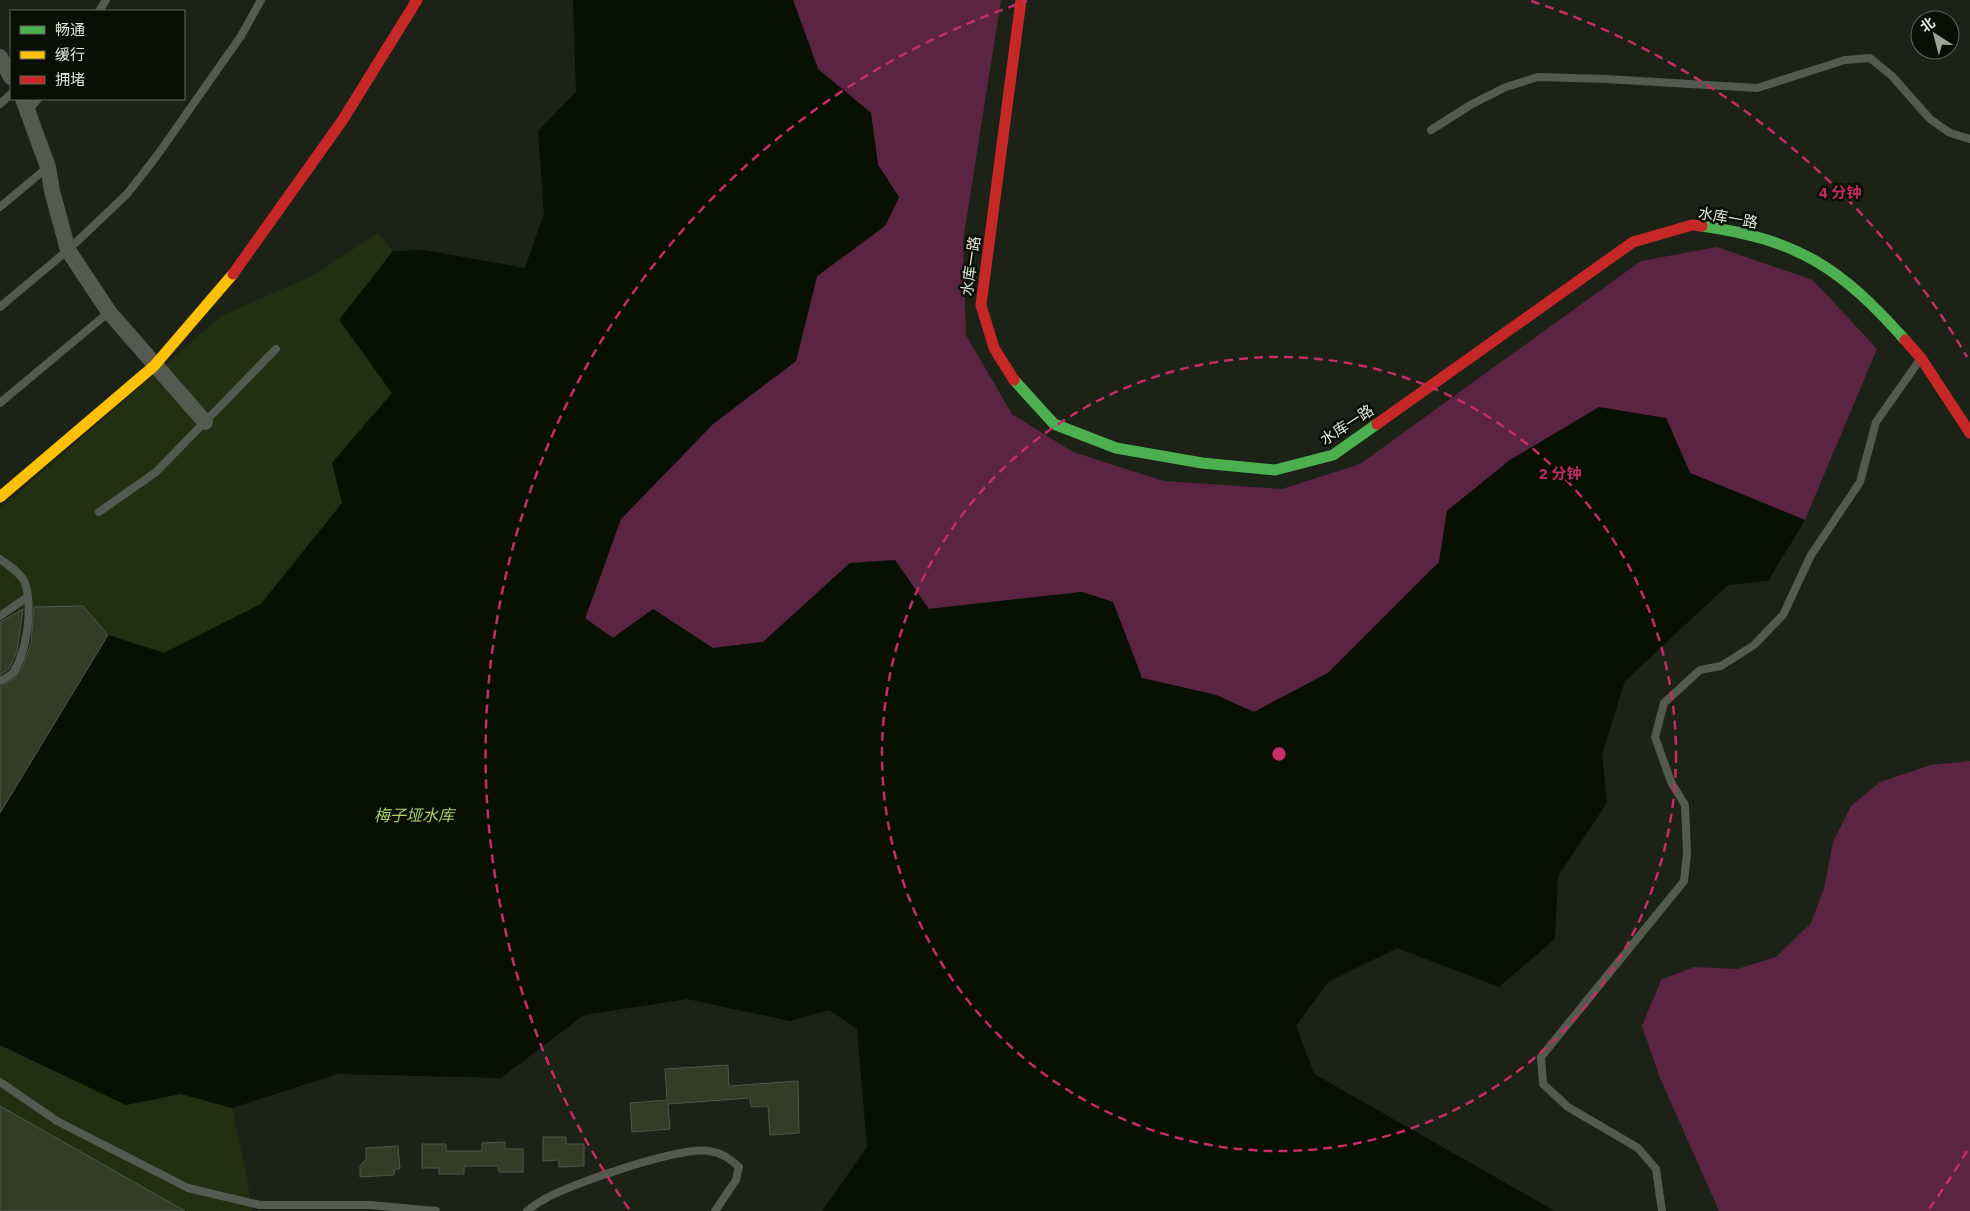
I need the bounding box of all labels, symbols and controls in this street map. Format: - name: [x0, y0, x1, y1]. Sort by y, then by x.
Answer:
- legend: [10, 10, 185, 100]
- north arrow: [1910, 10, 1960, 60]
- text: 北: [1916, 13, 1938, 36]
- text: 畅通: [55, 20, 85, 39]
- text: 缓行: [55, 45, 85, 64]
- text: 拥堵: [55, 70, 85, 89]
- text: 4 分钟: [1819, 183, 1861, 202]
- street label: 水库一路: [1697, 203, 1759, 232]
- street label: 水库一路: [957, 235, 984, 297]
- street label: 水库一路: [1316, 400, 1377, 449]
- text: 2 分钟: [1539, 464, 1581, 483]
- centre of rings: [1270, 745, 1288, 763]
- water label: 梅子垭水库: [374, 805, 457, 825]

